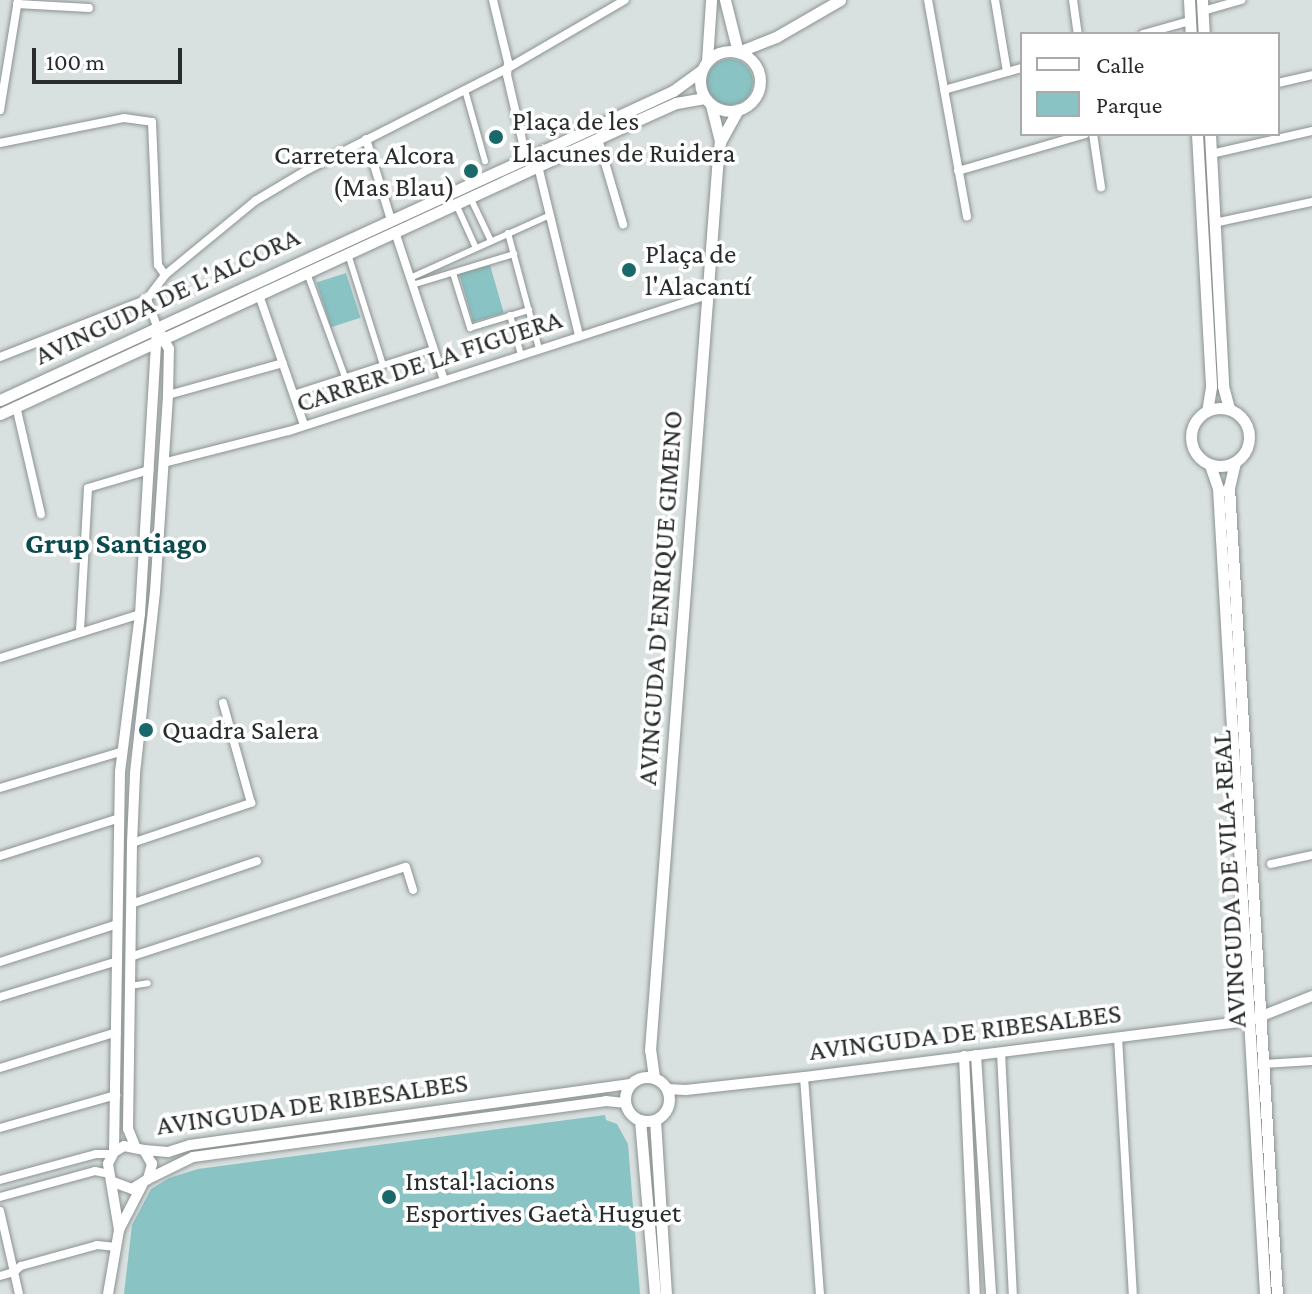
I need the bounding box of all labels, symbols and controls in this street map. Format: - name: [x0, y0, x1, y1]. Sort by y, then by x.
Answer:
- scale bar: [36, 32, 186, 82]
- legend: [1020, 32, 1280, 136]
- text: 100 m: [46, 48, 105, 75]
- text: Calle: [1096, 51, 1144, 78]
- text: Parque: [1096, 91, 1162, 118]
- place label: Plaça de les Llacunes de Ruidera: [512, 104, 735, 170]
- marker: Plaça de les Llacunes de Ruidera: [487, 128, 505, 146]
- place label: Carretera Alcora (Mas Blau): [274, 138, 455, 204]
- marker: Carretera Alcora (Mas Blau): [462, 162, 480, 180]
- street label: AVINGUDA DE L'ALCORA: [29, 220, 305, 372]
- place label: Plaça de l'Alacantí: [645, 237, 751, 303]
- marker: Plaça de l'Alacantí: [620, 261, 638, 279]
- street label: CARRER DE LA FIGUERA: [292, 302, 566, 420]
- street label: AVINGUDA D'ENRIQUE GIMENO: [630, 409, 690, 787]
- district label: Grup Santiago: [25, 525, 207, 561]
- place label: Quadra Salera: [162, 713, 319, 747]
- marker: Quadra Salera: [137, 721, 155, 739]
- street label: AVINGUDA DE VILA-REAL: [1204, 729, 1254, 1029]
- street label: AVINGUDA DE RIBESALBES: [807, 996, 1123, 1068]
- street label: AVINGUDA DE RIBESALBES: [154, 1066, 470, 1142]
- place label: Instal·lacions Esportives Gaetà Huguet: [405, 1164, 681, 1230]
- marker: Instal·lacions Esportives Gaetà Huguet: [380, 1188, 398, 1206]

